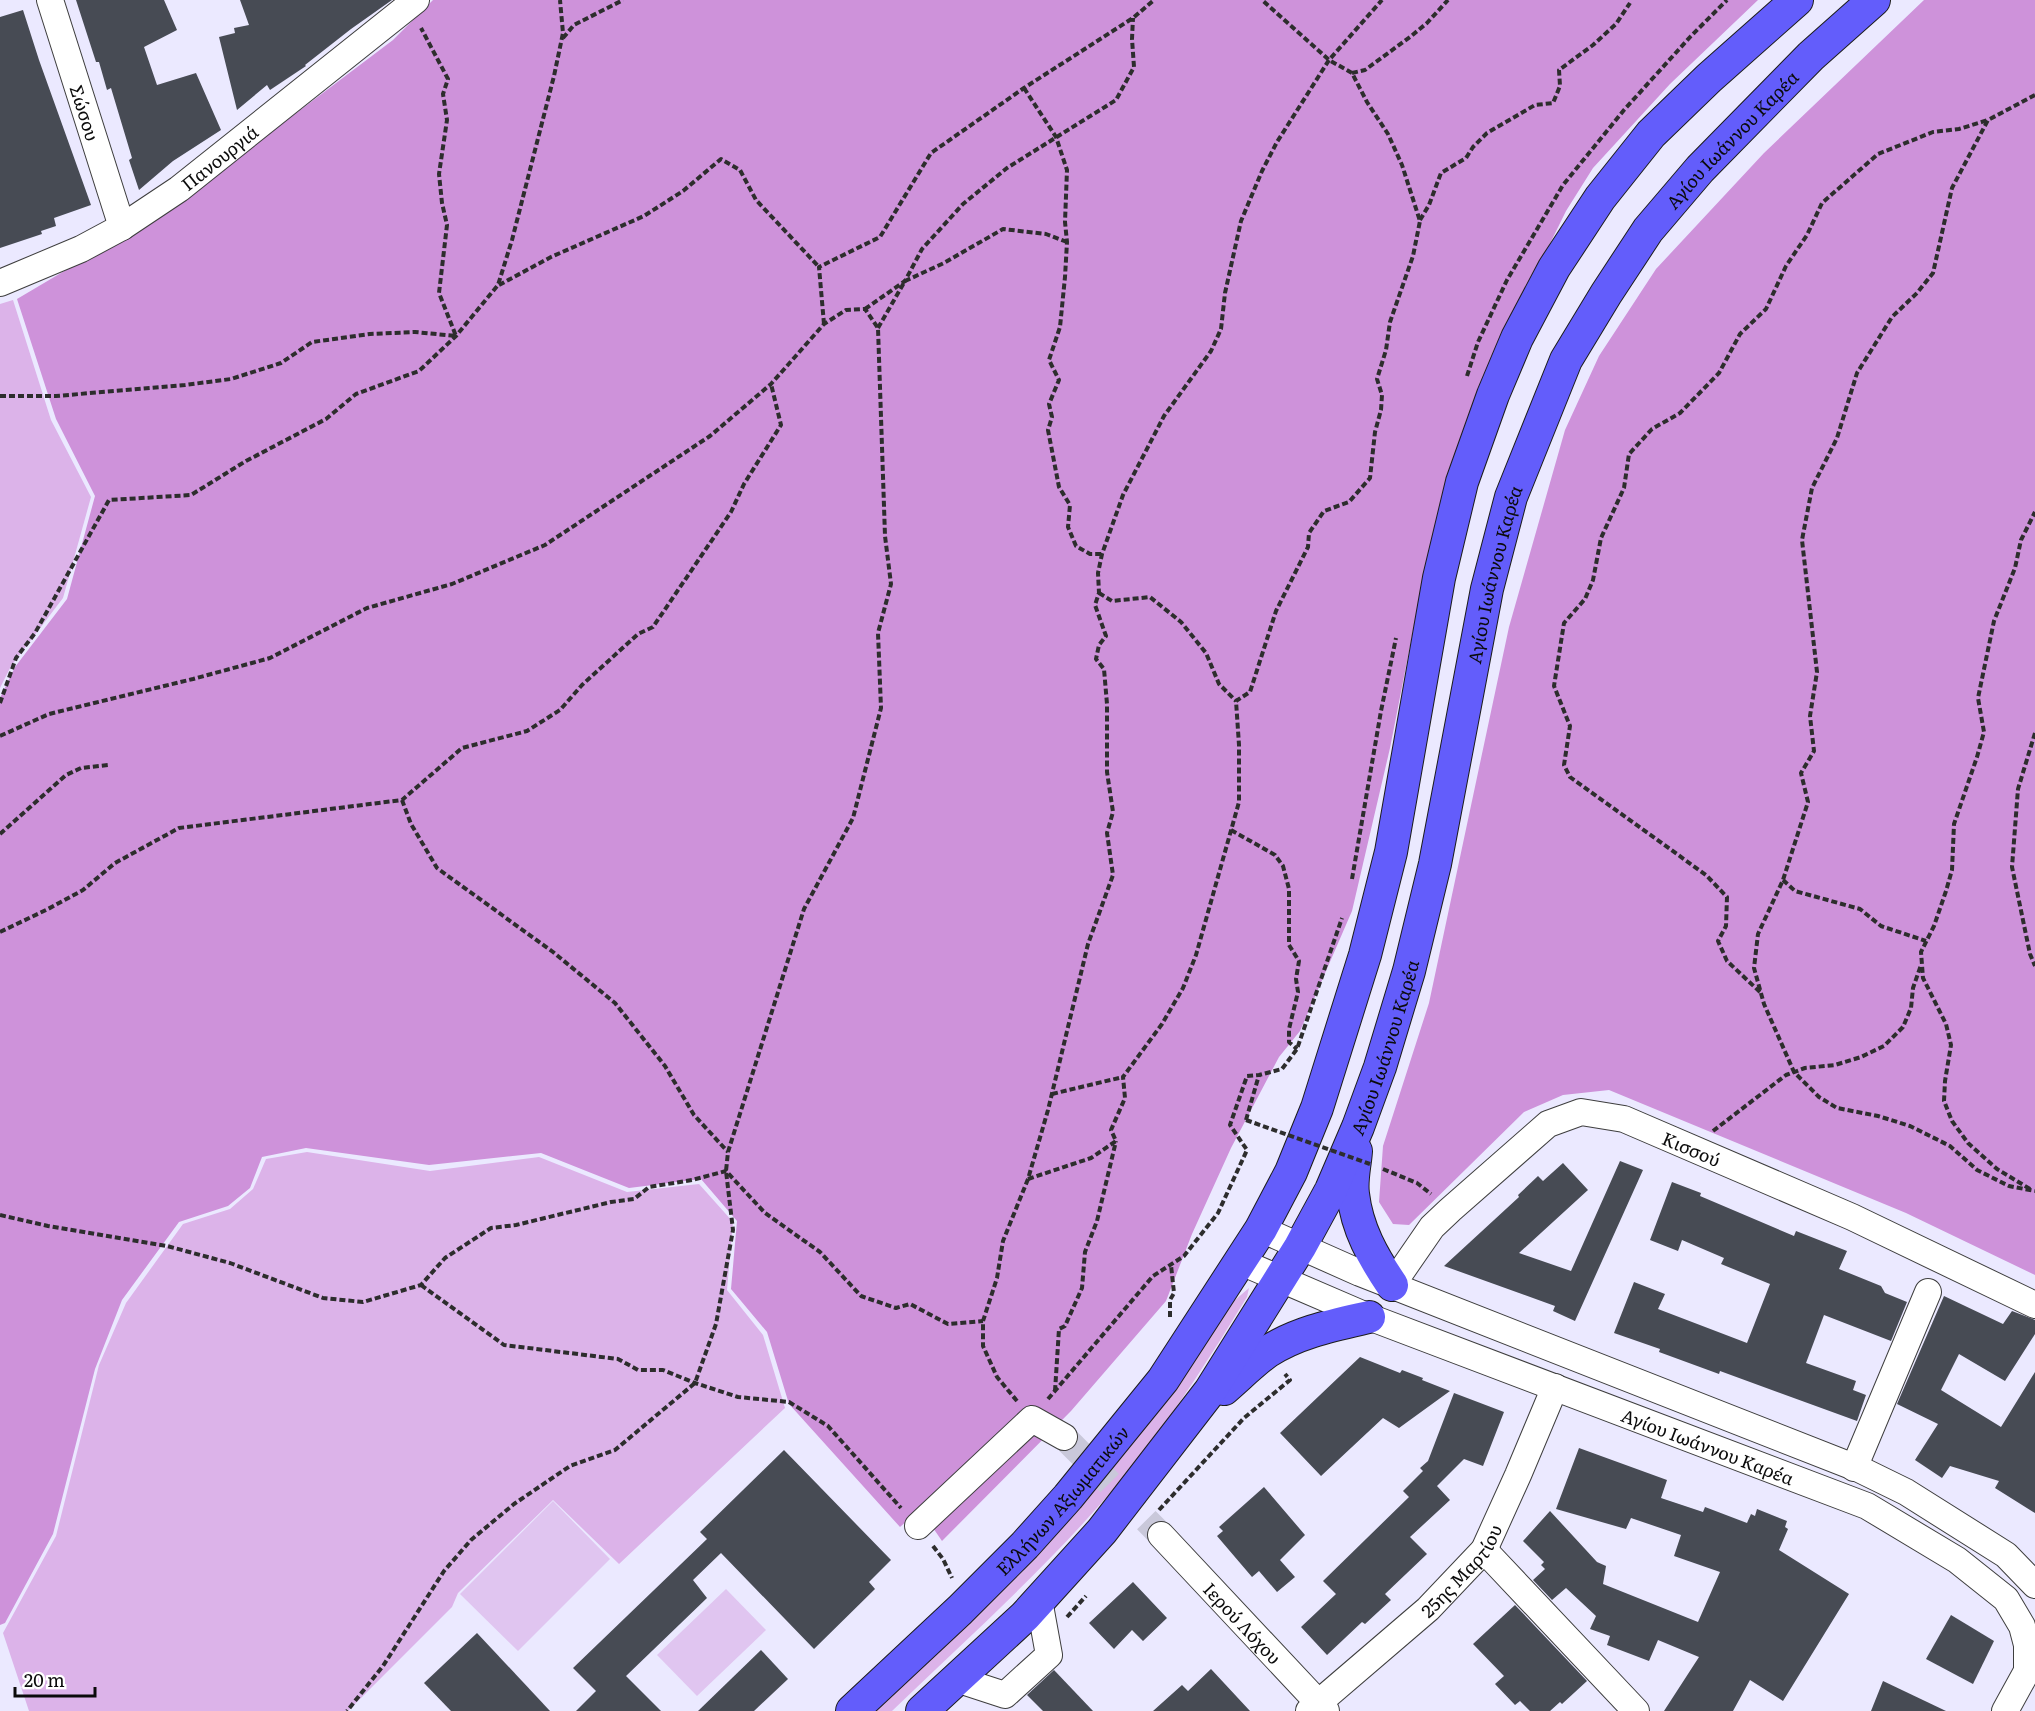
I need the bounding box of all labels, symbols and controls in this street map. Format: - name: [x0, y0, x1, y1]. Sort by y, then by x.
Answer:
- street label: Αγίου Ιωάννου Καρέα: [1659, 63, 1804, 214]
- street label: Σώσου: [64, 81, 107, 144]
- street label: Πανουργιά: [175, 118, 263, 196]
- street label: Αγίου Ιωάννου Καρέα: [1460, 481, 1528, 666]
- street label: Αγίου Ιωάννου Καρέα: [1343, 957, 1425, 1139]
- street label: Κισσού: [1658, 1124, 1725, 1173]
- street label: Αγίου Ιωάννου Καρέα: [1618, 1401, 1798, 1491]
- street label: Ελλήνων Αξιωματικών: [989, 1419, 1135, 1581]
- street label: 25ης Μαρτίου: [1415, 1519, 1508, 1623]
- street label: Ιερού Λόχου: [1198, 1576, 1288, 1669]
- scale bar: [15, 1660, 94, 1698]
- text: 20 m: [24, 1666, 65, 1693]

